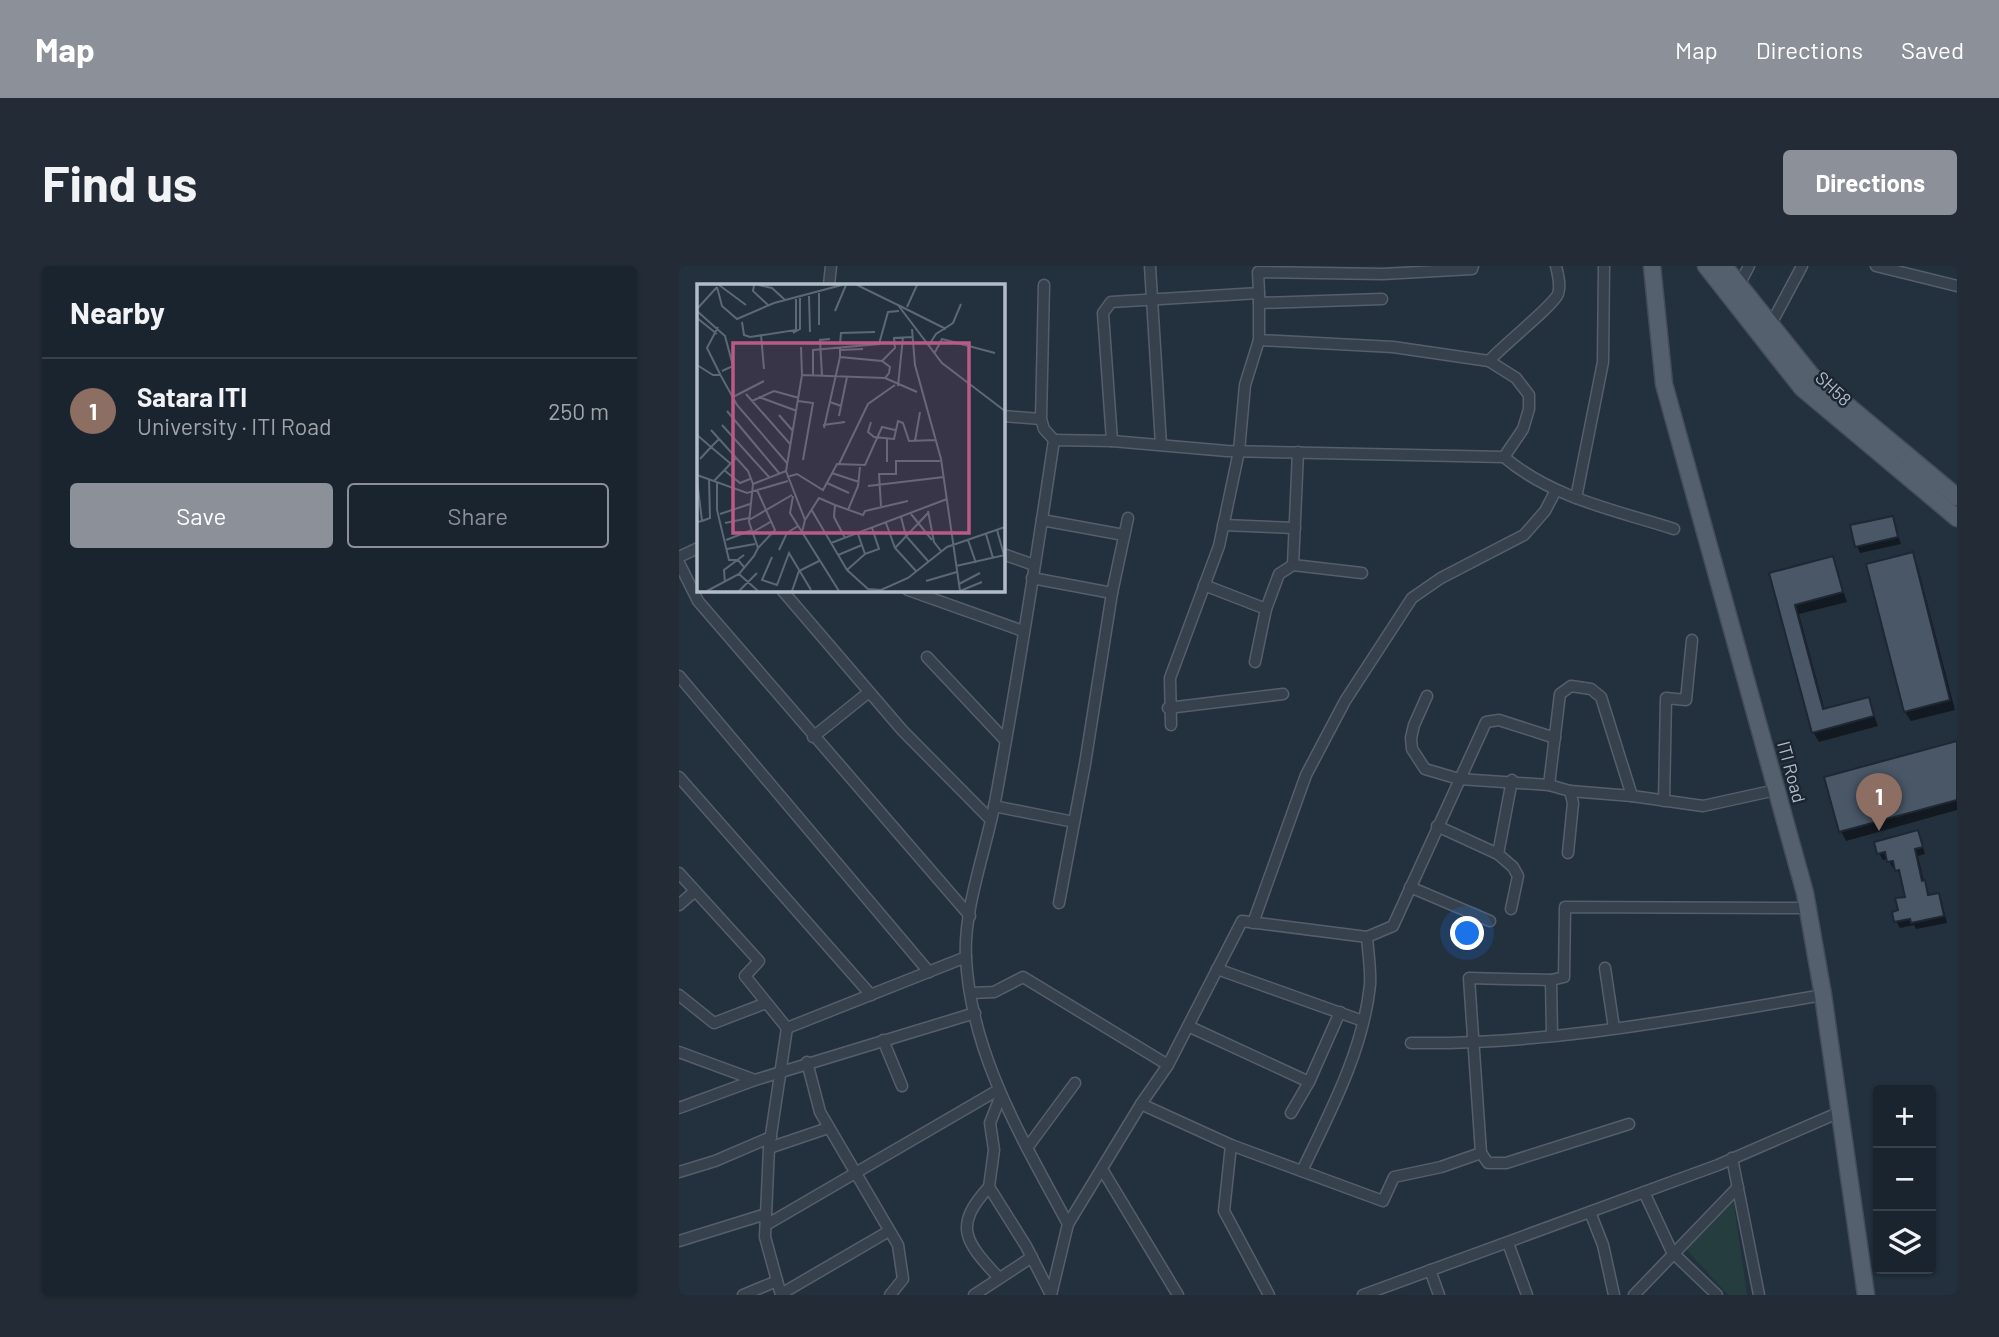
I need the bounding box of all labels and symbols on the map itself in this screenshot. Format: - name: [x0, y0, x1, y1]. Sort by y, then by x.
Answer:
- inset map: [697, 284, 1005, 592]
- street label: SH58: [1811, 366, 1856, 410]
- street label: ITI Road: [1773, 738, 1811, 805]
- pin: 1: [1856, 773, 1902, 831]
- your location: [1450, 916, 1484, 950]

